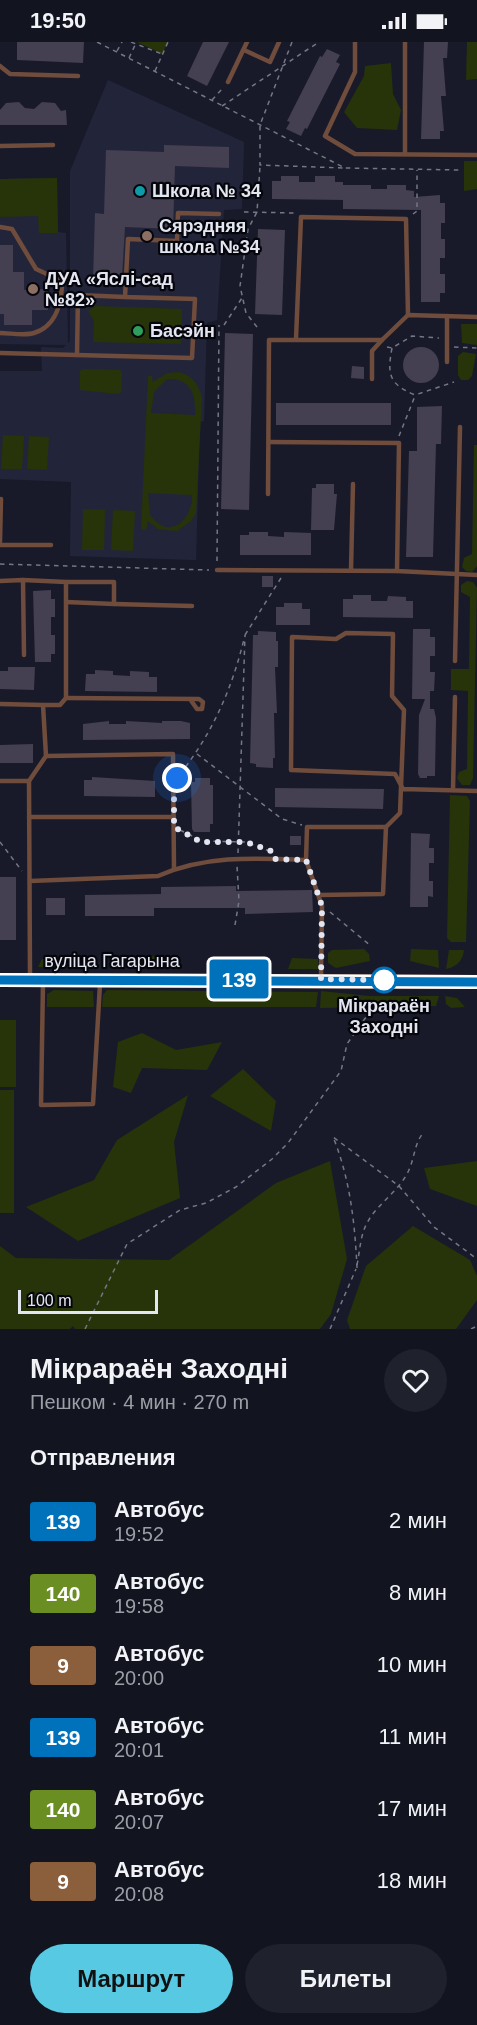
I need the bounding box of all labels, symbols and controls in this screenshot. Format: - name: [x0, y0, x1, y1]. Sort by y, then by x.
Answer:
- text: 19:50: [30, 8, 86, 33]
- place label: Школа № 34: [152, 181, 261, 201]
- marker: Школа № 34: [133, 184, 147, 198]
- place label: Сярэдняя школа №34: [159, 216, 260, 257]
- marker: Сярэдняя школа №34: [140, 229, 154, 243]
- place label: ДУА «Яслі-сад №82»: [45, 269, 174, 310]
- marker: ДУА «Яслі-сад №82»: [26, 282, 40, 296]
- place label: Басэйн: [150, 321, 215, 341]
- marker: Басэйн: [131, 324, 145, 338]
- your location: [162, 763, 192, 793]
- street label: вуліца Гагарына: [44, 951, 181, 971]
- line badge: 139: [204, 960, 274, 998]
- marker: Мікрараён Заходні: [371, 967, 397, 993]
- text: 139: [221, 968, 257, 991]
- place label: Мікрараён Заходні: [338, 996, 430, 1037]
- scale bar: [18, 1287, 158, 1314]
- text: 100 m: [27, 1292, 71, 1309]
- button: heart: [384, 1349, 447, 1412]
- text: Мікрараён Заходні: [30, 1353, 288, 1384]
- text: Пешком · 4 мин · 270 m: [30, 1391, 249, 1413]
- text: Отправления: [30, 1445, 176, 1470]
- text: Автобус: [114, 1497, 204, 1522]
- text: 2 мин: [389, 1508, 447, 1533]
- text: 139: [45, 1510, 81, 1533]
- text: 19:52: [114, 1523, 164, 1545]
- text: Автобус: [114, 1569, 204, 1594]
- text: 8 мин: [389, 1580, 447, 1605]
- text: 140: [45, 1582, 81, 1605]
- text: 19:58: [114, 1595, 164, 1617]
- text: Автобус: [114, 1641, 204, 1666]
- text: 10 мин: [377, 1652, 447, 1677]
- text: 9: [57, 1654, 69, 1677]
- text: 20:00: [114, 1667, 164, 1689]
- text: Автобус: [114, 1713, 204, 1738]
- text: 11 мин: [378, 1724, 447, 1749]
- text: 139: [45, 1726, 81, 1749]
- text: 20:01: [114, 1739, 164, 1761]
- text: Автобус: [114, 1785, 204, 1810]
- text: 17 мин: [377, 1796, 447, 1821]
- text: 140: [45, 1798, 81, 1821]
- text: 20:07: [114, 1811, 164, 1833]
- text: Автобус: [114, 1857, 204, 1882]
- text: 18 мин: [377, 1868, 447, 1893]
- text: 9: [57, 1870, 69, 1893]
- text: 20:08: [114, 1883, 164, 1905]
- button: Маршрут: [30, 1944, 233, 2013]
- button: Билеты: [245, 1944, 447, 2013]

